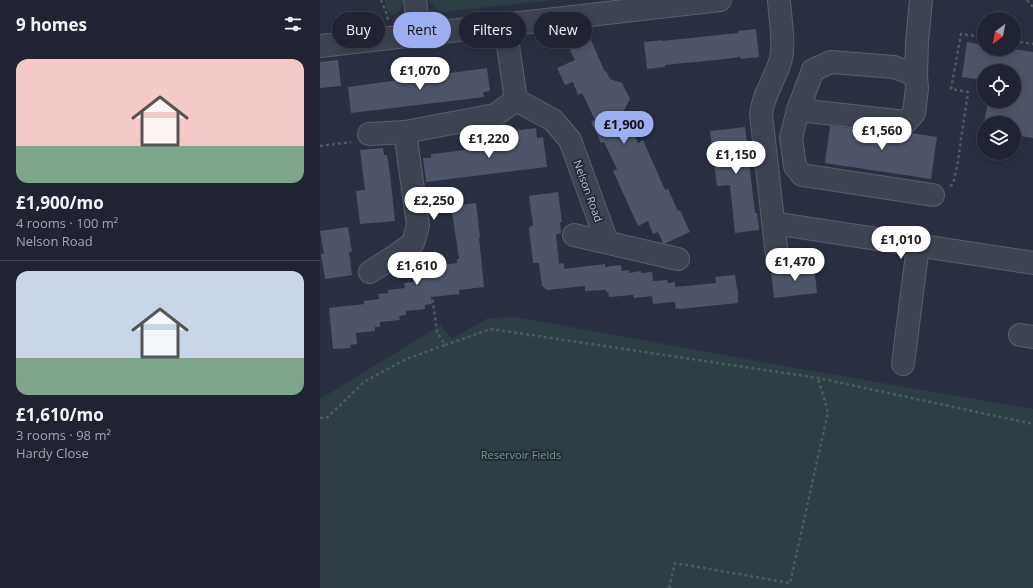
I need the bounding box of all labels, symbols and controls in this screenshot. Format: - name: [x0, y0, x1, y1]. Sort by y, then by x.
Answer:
- chip: Buy: [332, 12, 385, 48]
- chip: Rent: [393, 12, 451, 48]
- chip: Filters: [459, 12, 526, 48]
- chip: New: [534, 12, 592, 48]
- north arrow: [977, 12, 1021, 56]
- map controls: [977, 12, 1021, 160]
- text: 9 homes: [16, 13, 87, 36]
- icon: filters: [282, 13, 304, 35]
- pin: £1,070: [387, 57, 453, 91]
- text: £1,070: [400, 61, 440, 79]
- button: locate: [977, 64, 1021, 108]
- icon: home: [124, 85, 196, 157]
- pin: £1,900: [591, 111, 657, 145]
- text: £1,900: [604, 115, 644, 133]
- button: layers: [977, 116, 1021, 160]
- pin: £1,560: [849, 117, 915, 151]
- text: £1,560: [862, 121, 902, 139]
- pin: £1,220: [456, 125, 522, 159]
- text: £1,220: [469, 129, 509, 147]
- pin: £1,150: [703, 141, 769, 175]
- text: £1,150: [716, 145, 756, 163]
- street label: Nelson Road: [570, 158, 607, 224]
- pin: £2,250: [401, 187, 467, 221]
- text: £1,900/mo: [16, 191, 104, 214]
- text: £2,250: [414, 191, 454, 209]
- text: 4 rooms · 100 m²: [16, 214, 118, 232]
- pin: £1,010: [868, 226, 934, 260]
- text: £1,010: [881, 230, 921, 248]
- text: Nelson Road: [16, 232, 93, 250]
- pin: £1,470: [762, 248, 828, 282]
- pin: £1,610: [384, 252, 450, 286]
- text: £1,470: [775, 252, 815, 270]
- text: £1,610: [397, 256, 437, 274]
- icon: home: [124, 297, 196, 369]
- text: £1,610/mo: [16, 403, 104, 426]
- text: 3 rooms · 98 m²: [16, 426, 111, 444]
- text: Hardy Close: [16, 444, 89, 462]
- park label: Reservoir Fields: [481, 447, 561, 462]

